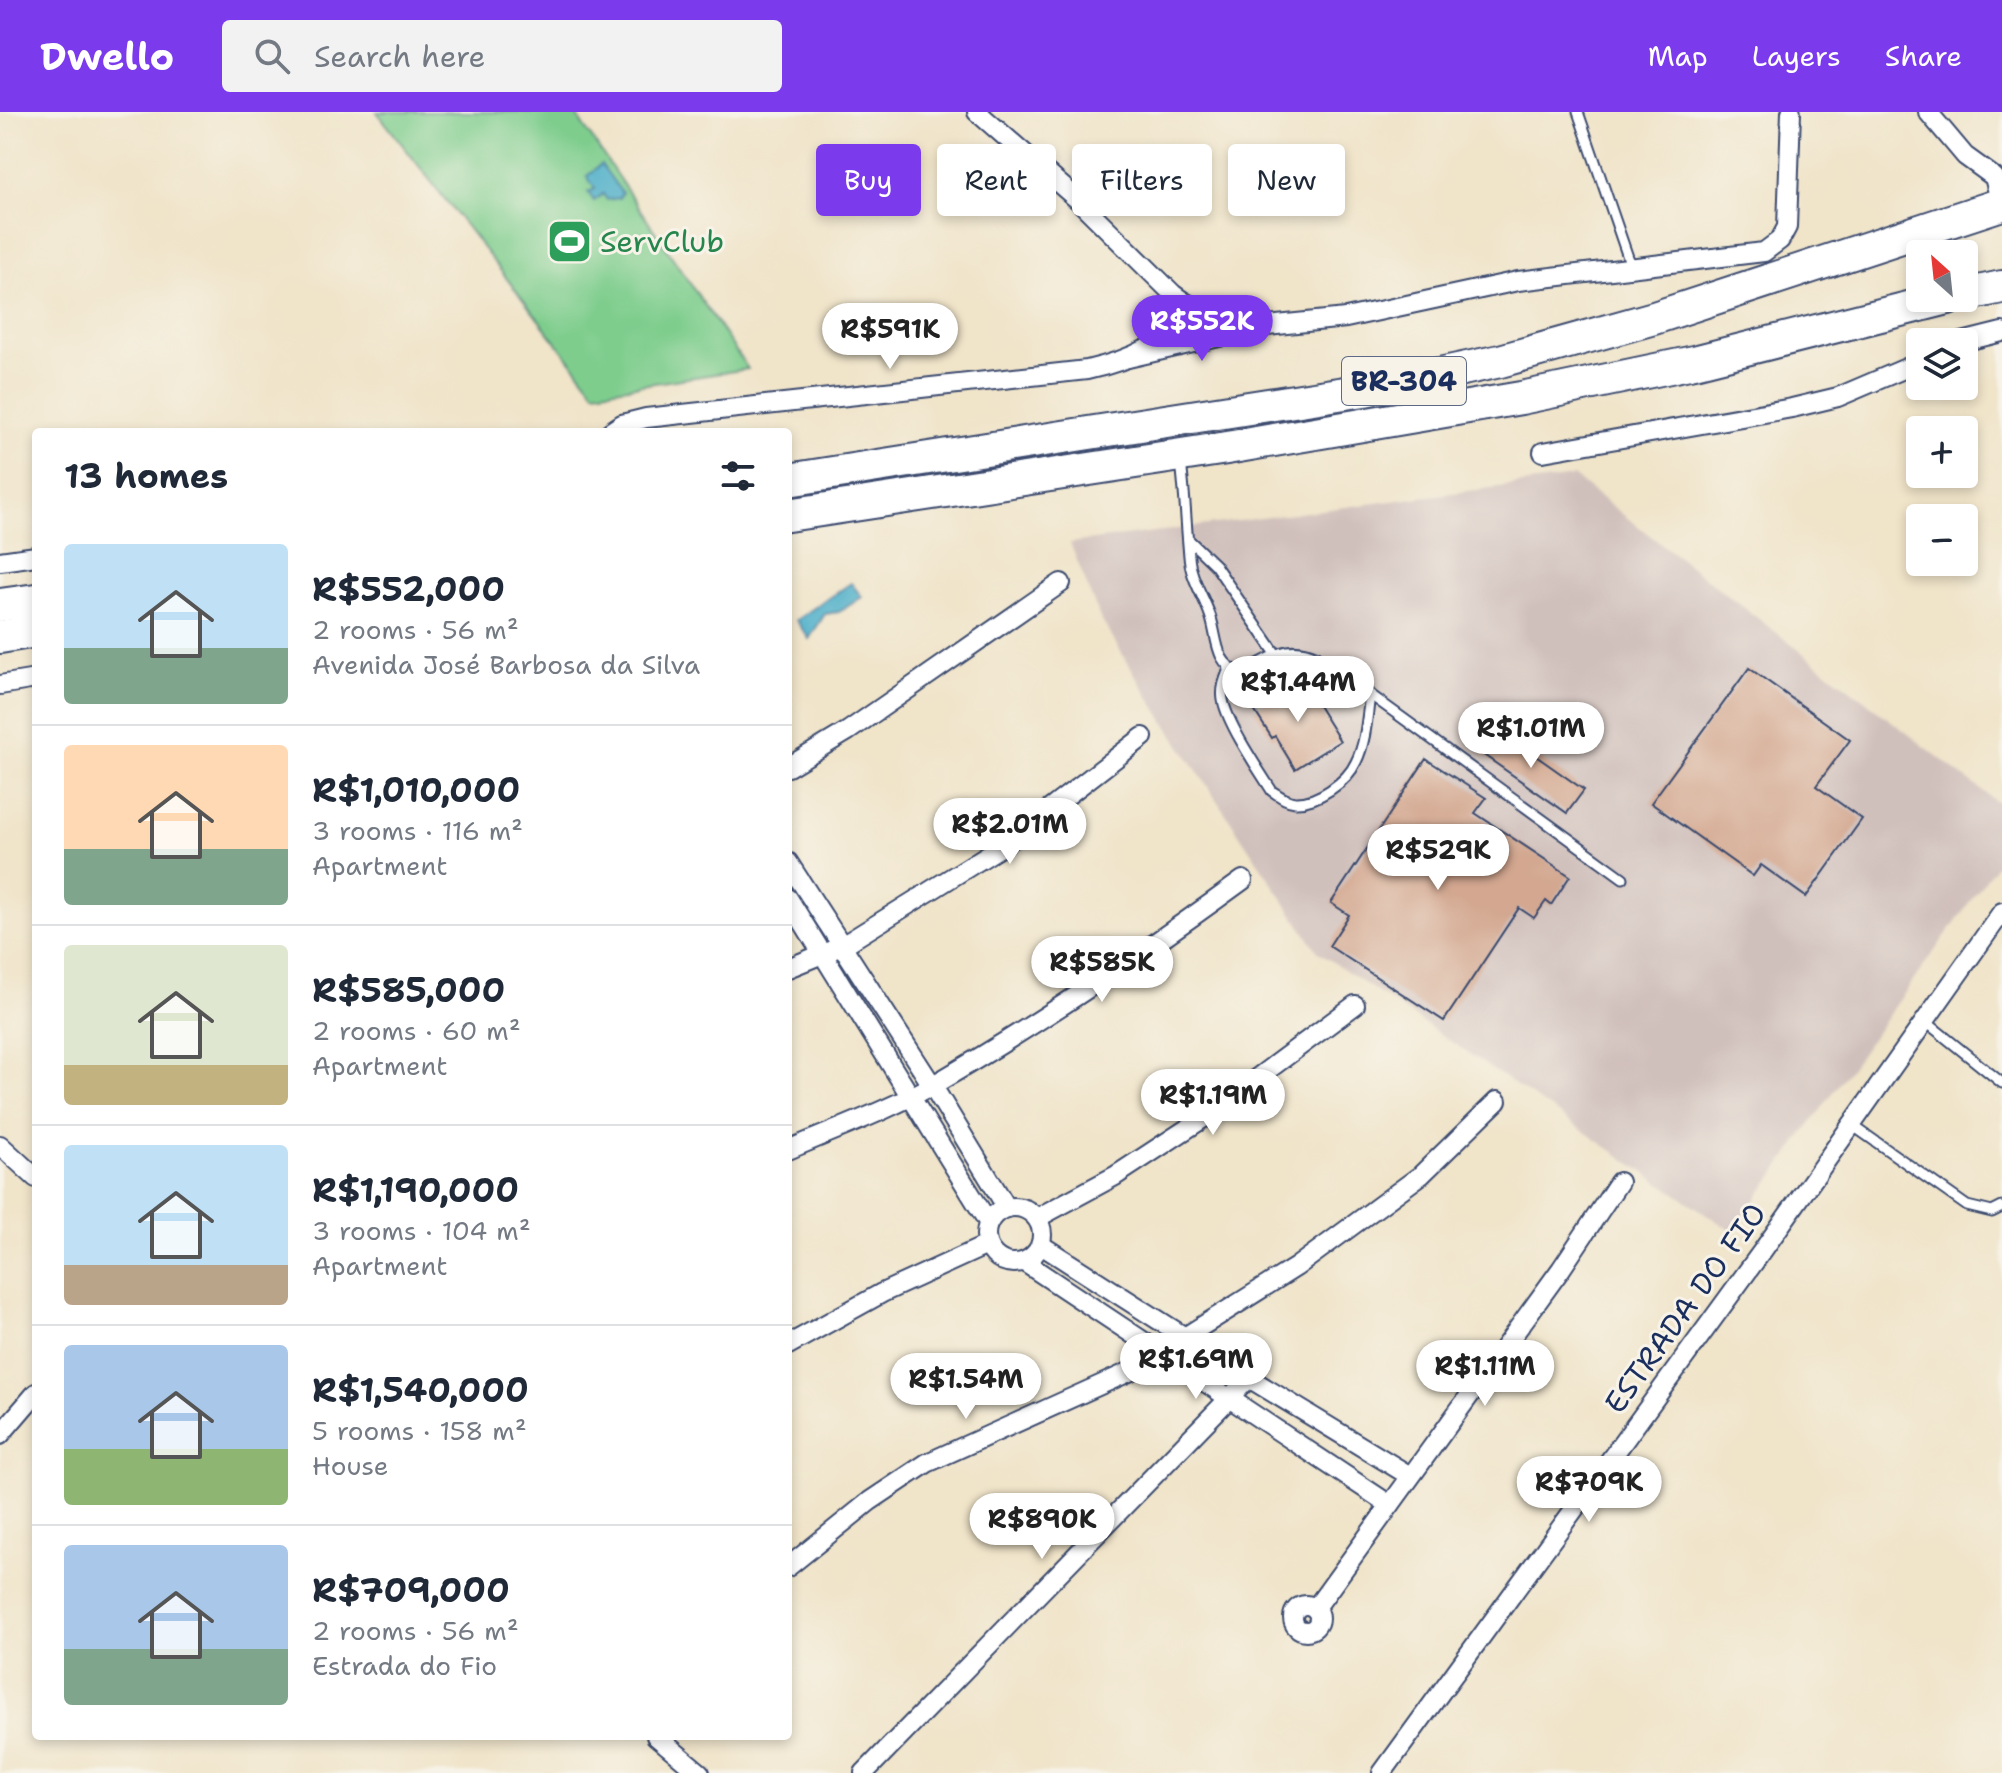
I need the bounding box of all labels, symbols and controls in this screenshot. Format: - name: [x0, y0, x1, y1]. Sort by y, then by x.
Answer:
- search box: [222, 20, 782, 92]
- text: Dwello: [40, 31, 174, 82]
- icon: search: [250, 34, 294, 78]
- text: Search here: [314, 36, 486, 77]
- text: Map: [1648, 37, 1708, 75]
- text: Layers: [1752, 37, 1841, 75]
- text: Share: [1885, 37, 1962, 75]
- chip: Buy: [816, 144, 921, 216]
- chip: Rent: [937, 144, 1056, 216]
- chip: Filters: [1072, 144, 1212, 216]
- chip: New: [1228, 144, 1345, 216]
- sports icon: ServClub: [545, 217, 593, 265]
- place label: ServClub: [600, 221, 724, 262]
- north arrow: [1906, 240, 1978, 312]
- map controls: [1906, 240, 1978, 576]
- pin: R$552K: [1137, 295, 1267, 363]
- pin: R$591K: [825, 303, 955, 371]
- text: R$552K: [1150, 303, 1254, 338]
- text: R$591K: [840, 311, 940, 346]
- button: layers: [1906, 328, 1978, 400]
- road number: BR-304: [1342, 357, 1466, 405]
- button: +: [1906, 416, 1978, 488]
- text: 13 homes: [64, 453, 228, 499]
- icon: filters: [716, 454, 760, 498]
- button: −: [1906, 504, 1978, 576]
- text: R$552,000: [312, 566, 505, 612]
- icon: home: [128, 576, 224, 672]
- text: 2 rooms · 56 m²: [312, 612, 519, 647]
- text: Avenida José Barbosa da Silva: [312, 647, 700, 682]
- pin: R$1.44M: [1224, 656, 1372, 724]
- text: R$1.44M: [1240, 664, 1356, 699]
- pin: R$1.01M: [1457, 702, 1605, 770]
- text: R$1.01M: [1476, 710, 1586, 745]
- text: R$1,010,000: [312, 767, 520, 813]
- icon: home: [128, 777, 224, 873]
- pin: R$2.01M: [936, 798, 1084, 866]
- text: R$2.01M: [951, 806, 1069, 841]
- text: 3 rooms · 116 m²: [312, 813, 523, 848]
- pin: R$529K: [1373, 824, 1503, 892]
- text: R$529K: [1385, 832, 1491, 867]
- text: Apartment: [312, 848, 448, 883]
- pin: R$585K: [1037, 936, 1167, 1004]
- text: R$585K: [1049, 944, 1155, 979]
- text: R$585,000: [312, 967, 505, 1013]
- icon: home: [128, 977, 224, 1073]
- text: 2 rooms · 60 m²: [312, 1013, 521, 1048]
- text: Apartment: [312, 1048, 448, 1083]
- pin: R$1.19M: [1139, 1069, 1287, 1137]
- text: R$1.19M: [1159, 1077, 1267, 1112]
- text: R$1,190,000: [312, 1167, 519, 1213]
- icon: home: [128, 1177, 224, 1273]
- street label: ESTRADA DO FIO: [1595, 1194, 1775, 1422]
- text: 3 rooms · 104 m²: [312, 1213, 531, 1248]
- text: Apartment: [312, 1248, 448, 1283]
- pin: R$1.69M: [1122, 1333, 1270, 1401]
- pin: R$1.11M: [1411, 1340, 1559, 1408]
- text: R$1.69M: [1138, 1341, 1254, 1376]
- text: R$1.11M: [1434, 1348, 1536, 1383]
- pin: R$1.54M: [892, 1353, 1040, 1421]
- text: R$1.54M: [908, 1361, 1024, 1396]
- text: R$1,540,000: [312, 1367, 529, 1413]
- icon: home: [128, 1377, 224, 1473]
- text: 5 rooms · 158 m²: [312, 1413, 527, 1448]
- text: House: [312, 1448, 388, 1483]
- pin: R$709K: [1524, 1456, 1654, 1524]
- text: R$709K: [1535, 1464, 1643, 1499]
- pin: R$890K: [977, 1493, 1107, 1561]
- text: R$890K: [988, 1501, 1096, 1536]
- text: R$709,000: [312, 1567, 510, 1613]
- icon: home: [128, 1577, 224, 1673]
- text: 2 rooms · 56 m²: [312, 1613, 519, 1648]
- text: Estrada do Fio: [312, 1648, 497, 1683]

